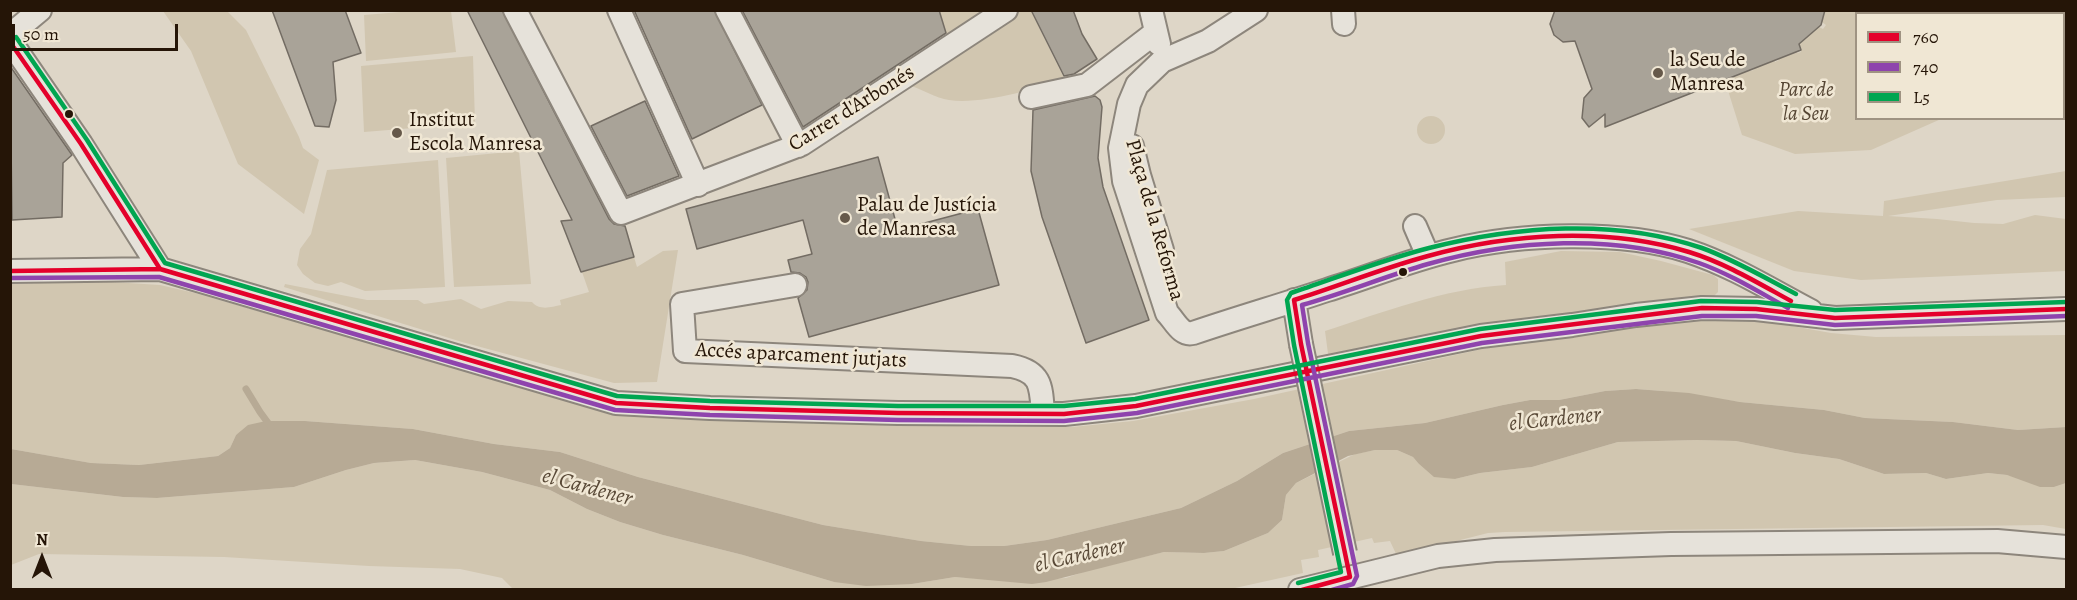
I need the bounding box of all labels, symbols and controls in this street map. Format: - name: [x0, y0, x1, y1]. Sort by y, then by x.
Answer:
- scale bar: [15, 12, 182, 50]
- legend: [1855, 12, 2065, 120]
- text: 50 m: [23, 22, 59, 46]
- text: 760: [1913, 25, 1938, 49]
- place label: la Seu de Manresa: [1670, 48, 1745, 98]
- text: 740: [1913, 55, 1938, 79]
- street label: Carrer d'Arbonés: [784, 60, 920, 158]
- marker: la Seu de Manresa: [1651, 66, 1665, 80]
- park label: Parc de la Seu: [1779, 78, 1833, 128]
- text: L5: [1913, 85, 1930, 109]
- unlabelled marker: [63, 108, 75, 120]
- place label: Institut Escola Manresa: [409, 108, 542, 158]
- marker: Institut Escola Manresa: [390, 126, 404, 140]
- street label: Plaça de la Reforma: [1119, 136, 1189, 304]
- place label: Palau de Justícia de Manresa: [857, 193, 997, 243]
- marker: Palau de Justícia de Manresa: [838, 211, 852, 225]
- unlabelled marker: [1397, 266, 1409, 278]
- street label: Accés aparcament jutjats: [695, 338, 907, 374]
- water label: el Cardener: [1508, 402, 1602, 438]
- water label: el Cardener: [539, 463, 635, 513]
- north arrow: [12, 528, 72, 588]
- text: N: [36, 529, 48, 551]
- water label: el Cardener: [1032, 533, 1128, 579]

